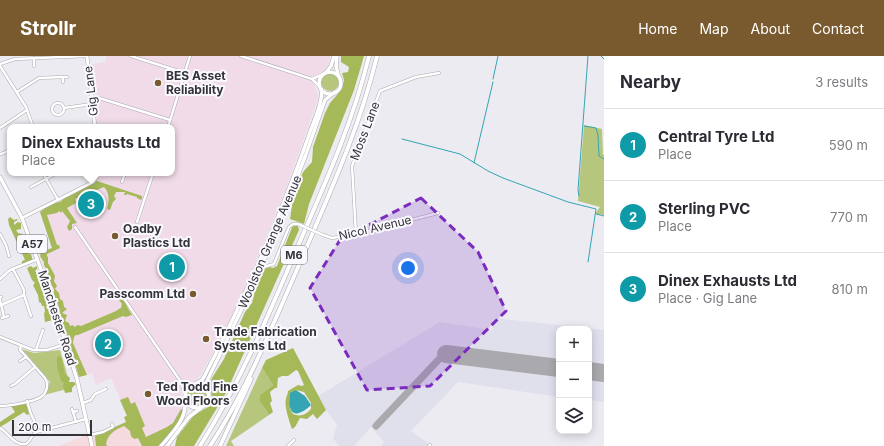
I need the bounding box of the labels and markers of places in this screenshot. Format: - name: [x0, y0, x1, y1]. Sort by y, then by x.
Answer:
- place label: BES Asset Reliability: [166, 68, 226, 97]
- marker: BES Asset Reliability: [153, 78, 163, 88]
- pin: 3: [78, 189, 104, 219]
- place label: Oadby Plastics Ltd: [123, 221, 190, 250]
- marker: Oadby Plastics Ltd: [110, 231, 120, 241]
- pin: 1: [159, 252, 185, 282]
- place label: Passcomm Ltd: [99, 286, 185, 301]
- marker: Passcomm Ltd: [188, 289, 198, 299]
- place label: Trade Fabrication Systems Ltd: [214, 324, 317, 353]
- pin: 2: [95, 329, 121, 359]
- marker: Trade Fabrication Systems Ltd: [201, 334, 211, 344]
- place label: Ted Todd Fine Wood Floors: [156, 379, 238, 408]
- marker: Ted Todd Fine Wood Floors: [143, 389, 153, 399]

